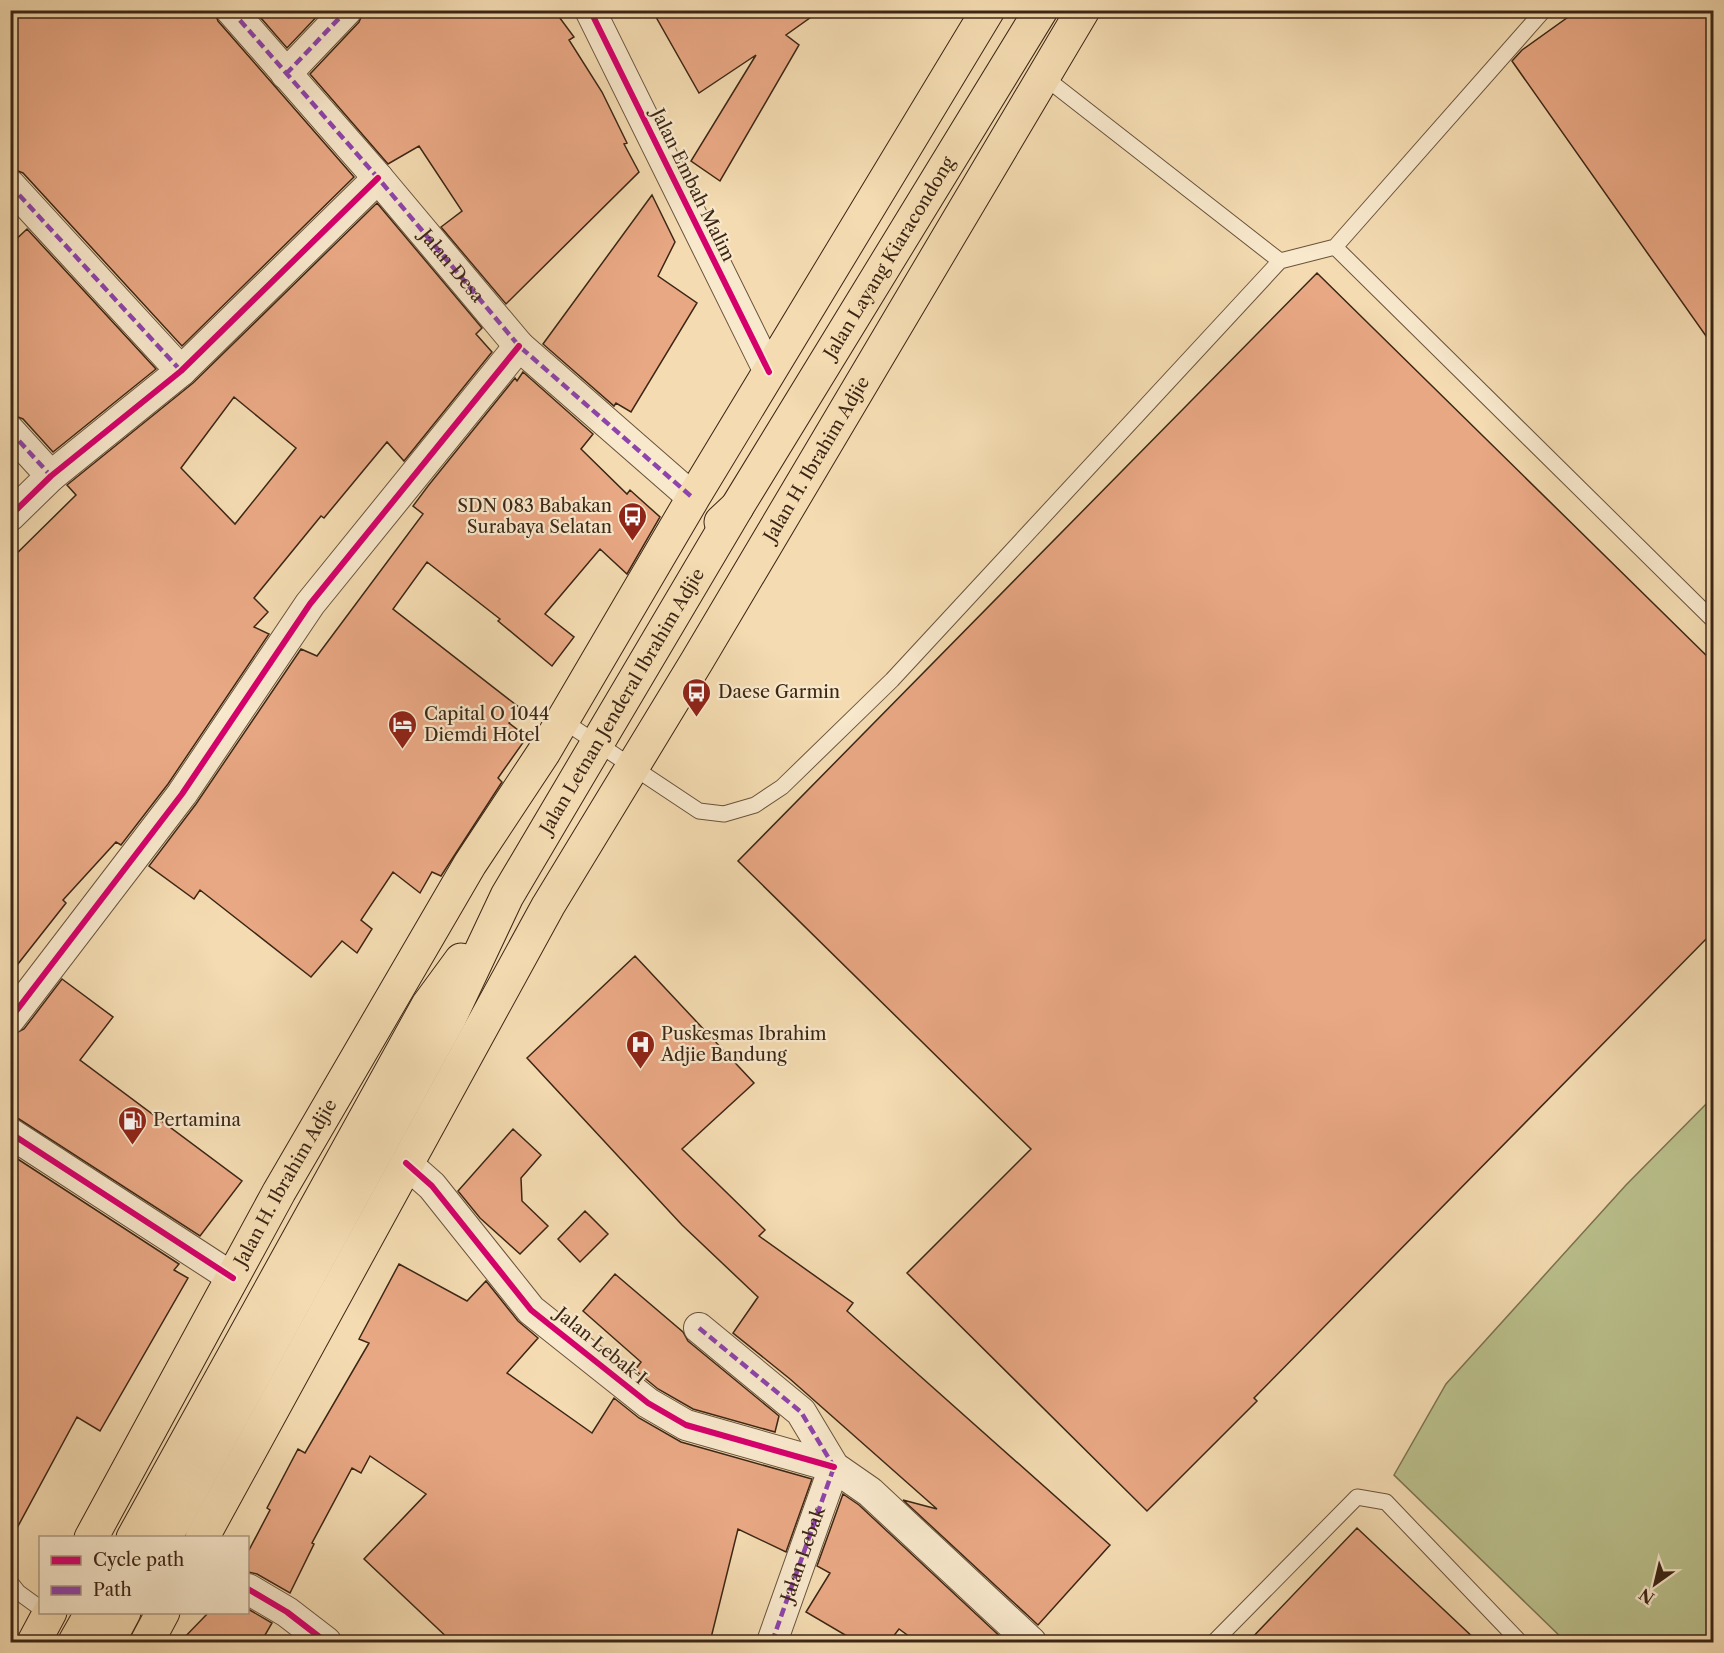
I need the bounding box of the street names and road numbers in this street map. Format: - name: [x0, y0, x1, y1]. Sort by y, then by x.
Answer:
- street label: Jalan Embah Malim: [645, 102, 740, 265]
- street label: Jalan Layang Kiaracondong: [818, 152, 960, 365]
- street label: Jalan Desa: [413, 223, 489, 307]
- street label: Jalan H. Ibrahim Adjie: [758, 372, 874, 548]
- street label: Jalan Letnan Jenderal Ibrahim Adjie: [534, 564, 709, 840]
- street label: Jalan H. Ibrahim Adjie: [228, 1095, 342, 1273]
- street label: Jalan Lebak I: [549, 1301, 651, 1389]
- street label: Jalan Lebak: [775, 1502, 831, 1608]

